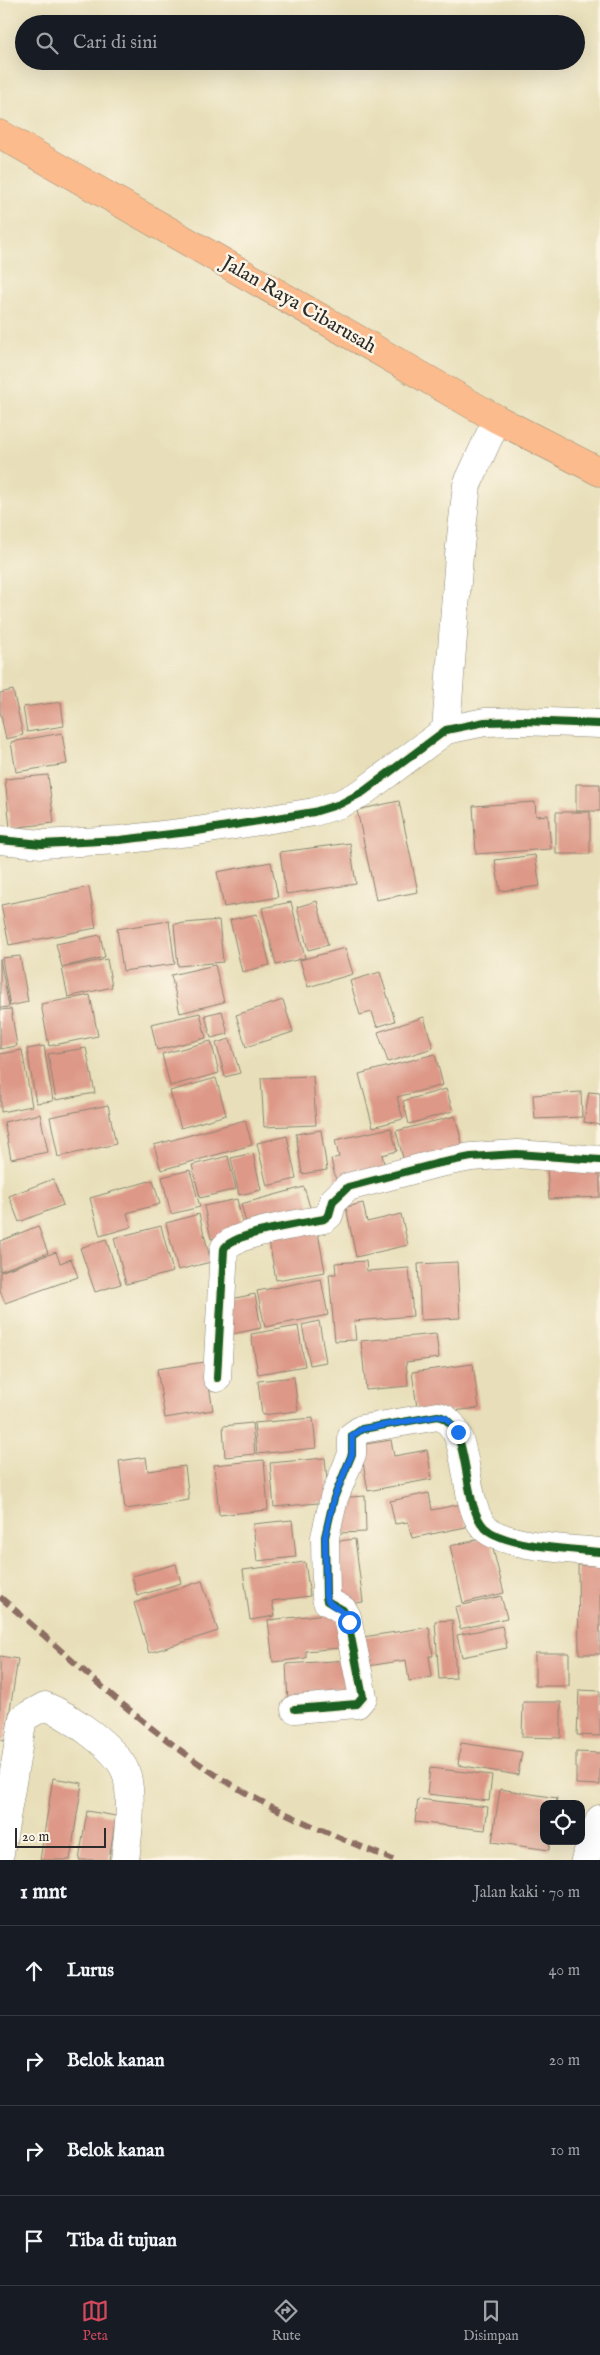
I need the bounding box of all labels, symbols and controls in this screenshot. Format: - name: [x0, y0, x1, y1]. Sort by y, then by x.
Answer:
- search box: [15, 15, 585, 70]
- icon: search: [33, 29, 61, 57]
- text: Cari di sini: [73, 31, 157, 55]
- street label: Jalan Raya Cibarusah: [215, 250, 381, 360]
- route end: [447, 1421, 470, 1444]
- route start: [338, 1611, 361, 1634]
- map controls: [540, 1800, 585, 1845]
- button: locate: [540, 1800, 585, 1845]
- scale bar: [15, 1825, 106, 1848]
- text: 20 m: [22, 1828, 49, 1846]
- text: 1 mnt: [20, 1879, 67, 1906]
- text: Jalan kaki · 70 m: [474, 1883, 580, 1903]
- icon: ahead: [20, 1957, 48, 1985]
- text: Lurus: [67, 1959, 114, 1983]
- text: 40 m: [548, 1961, 580, 1981]
- icon: right: [20, 2047, 48, 2075]
- text: Belok kanan: [67, 2049, 165, 2073]
- text: 20 m: [549, 2051, 580, 2071]
- icon: right: [20, 2137, 48, 2165]
- text: Belok kanan: [67, 2139, 165, 2163]
- text: 10 m: [550, 2141, 580, 2161]
- icon: arrive: [20, 2227, 48, 2255]
- text: Tiba di tujuan: [67, 2229, 177, 2253]
- tab: Peta: [81, 2297, 109, 2345]
- tab: Rute: [272, 2297, 301, 2345]
- tab: Disimpan: [463, 2297, 519, 2345]

